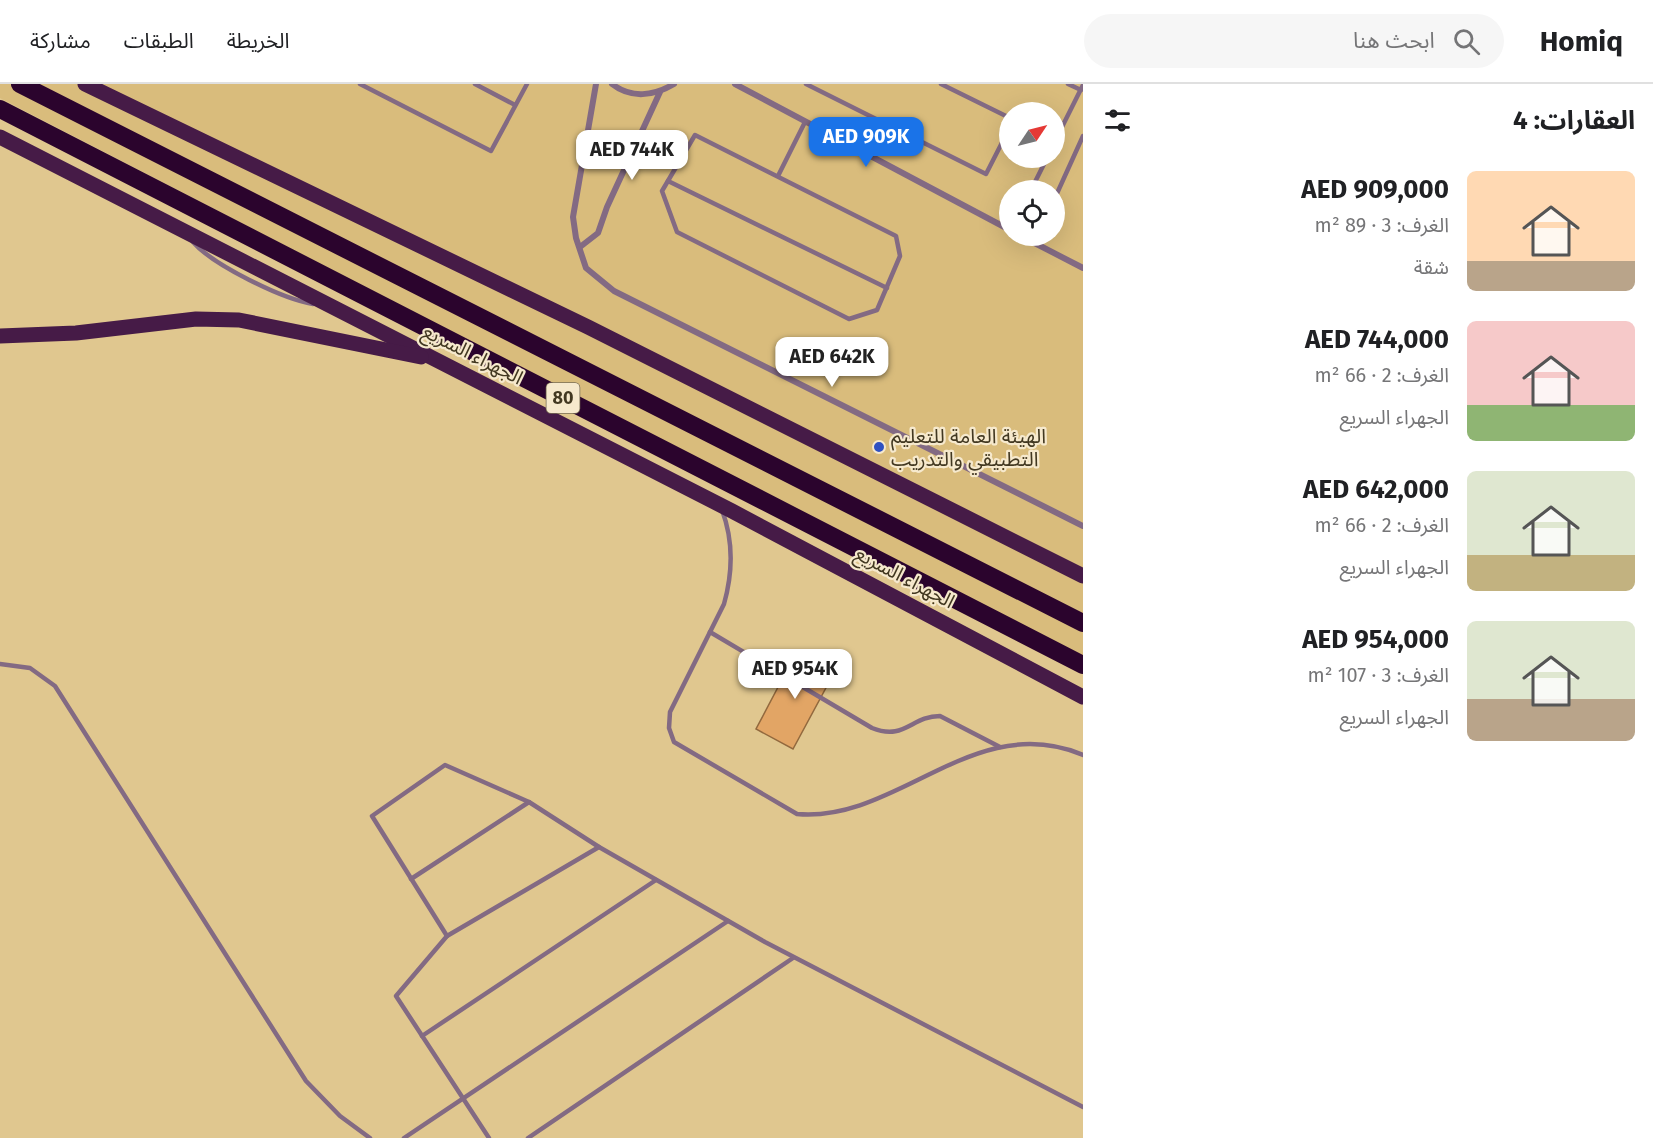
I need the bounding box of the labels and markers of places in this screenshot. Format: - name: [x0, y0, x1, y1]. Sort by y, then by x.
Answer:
- pin: AED 909K: [804, 117, 928, 168]
- pin: AED 744K: [570, 130, 694, 181]
- pin: AED 642K: [770, 337, 894, 388]
- place label: الهيئة العامة للتعليم التطبيقي والتدريب: [891, 424, 1046, 475]
- marker: الهيئة العامة للتعليم التطبيقي والتدريب: [872, 440, 886, 454]
- pin: AED 954K: [733, 649, 857, 700]

